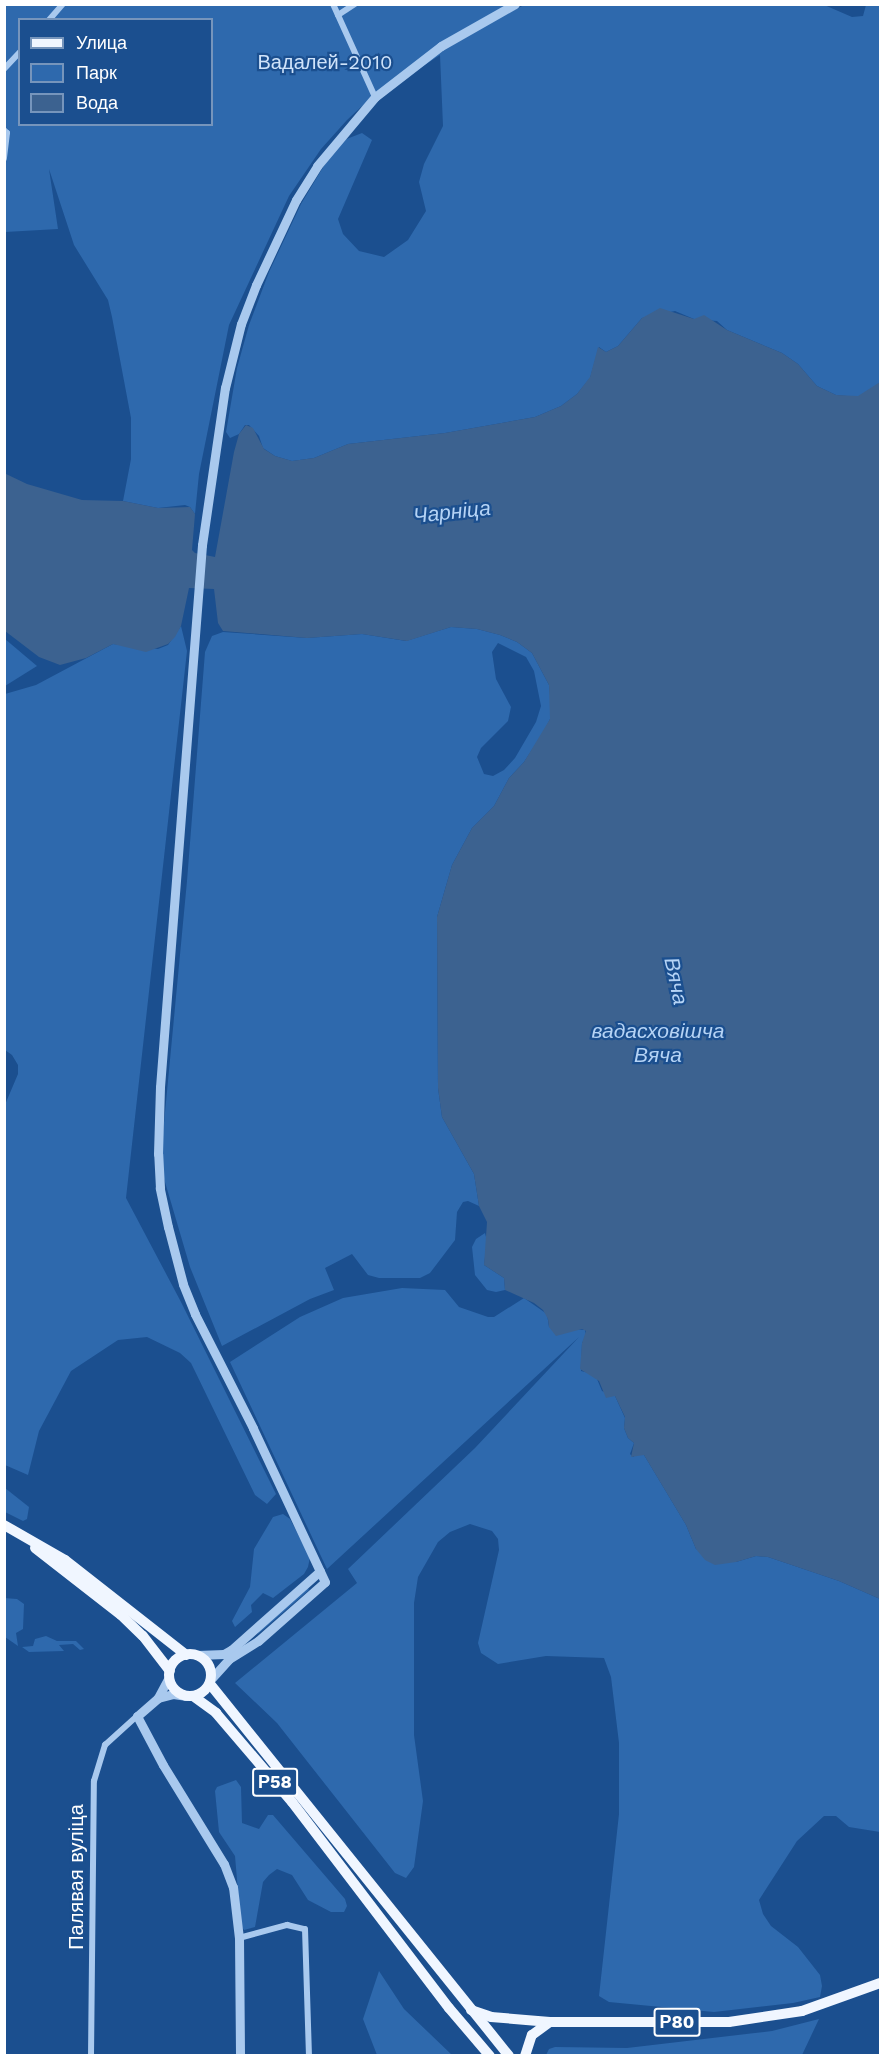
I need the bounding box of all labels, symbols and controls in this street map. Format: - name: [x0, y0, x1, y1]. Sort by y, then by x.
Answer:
- legend: [18, 18, 213, 126]
- text: Улица: [76, 32, 127, 53]
- park label: Вадалей-2010: [258, 50, 392, 74]
- text: Парк: [76, 62, 117, 83]
- text: Вода: [76, 92, 118, 113]
- water label: Чарніца: [412, 495, 492, 529]
- water label: Вяча: [659, 955, 693, 1007]
- water label: вадасховішча Вяча: [591, 1018, 725, 1068]
- road number: Р58: [251, 1767, 299, 1797]
- street label: Палявая вуліца: [64, 1804, 88, 1950]
- road number: Р80: [653, 2007, 701, 2037]

